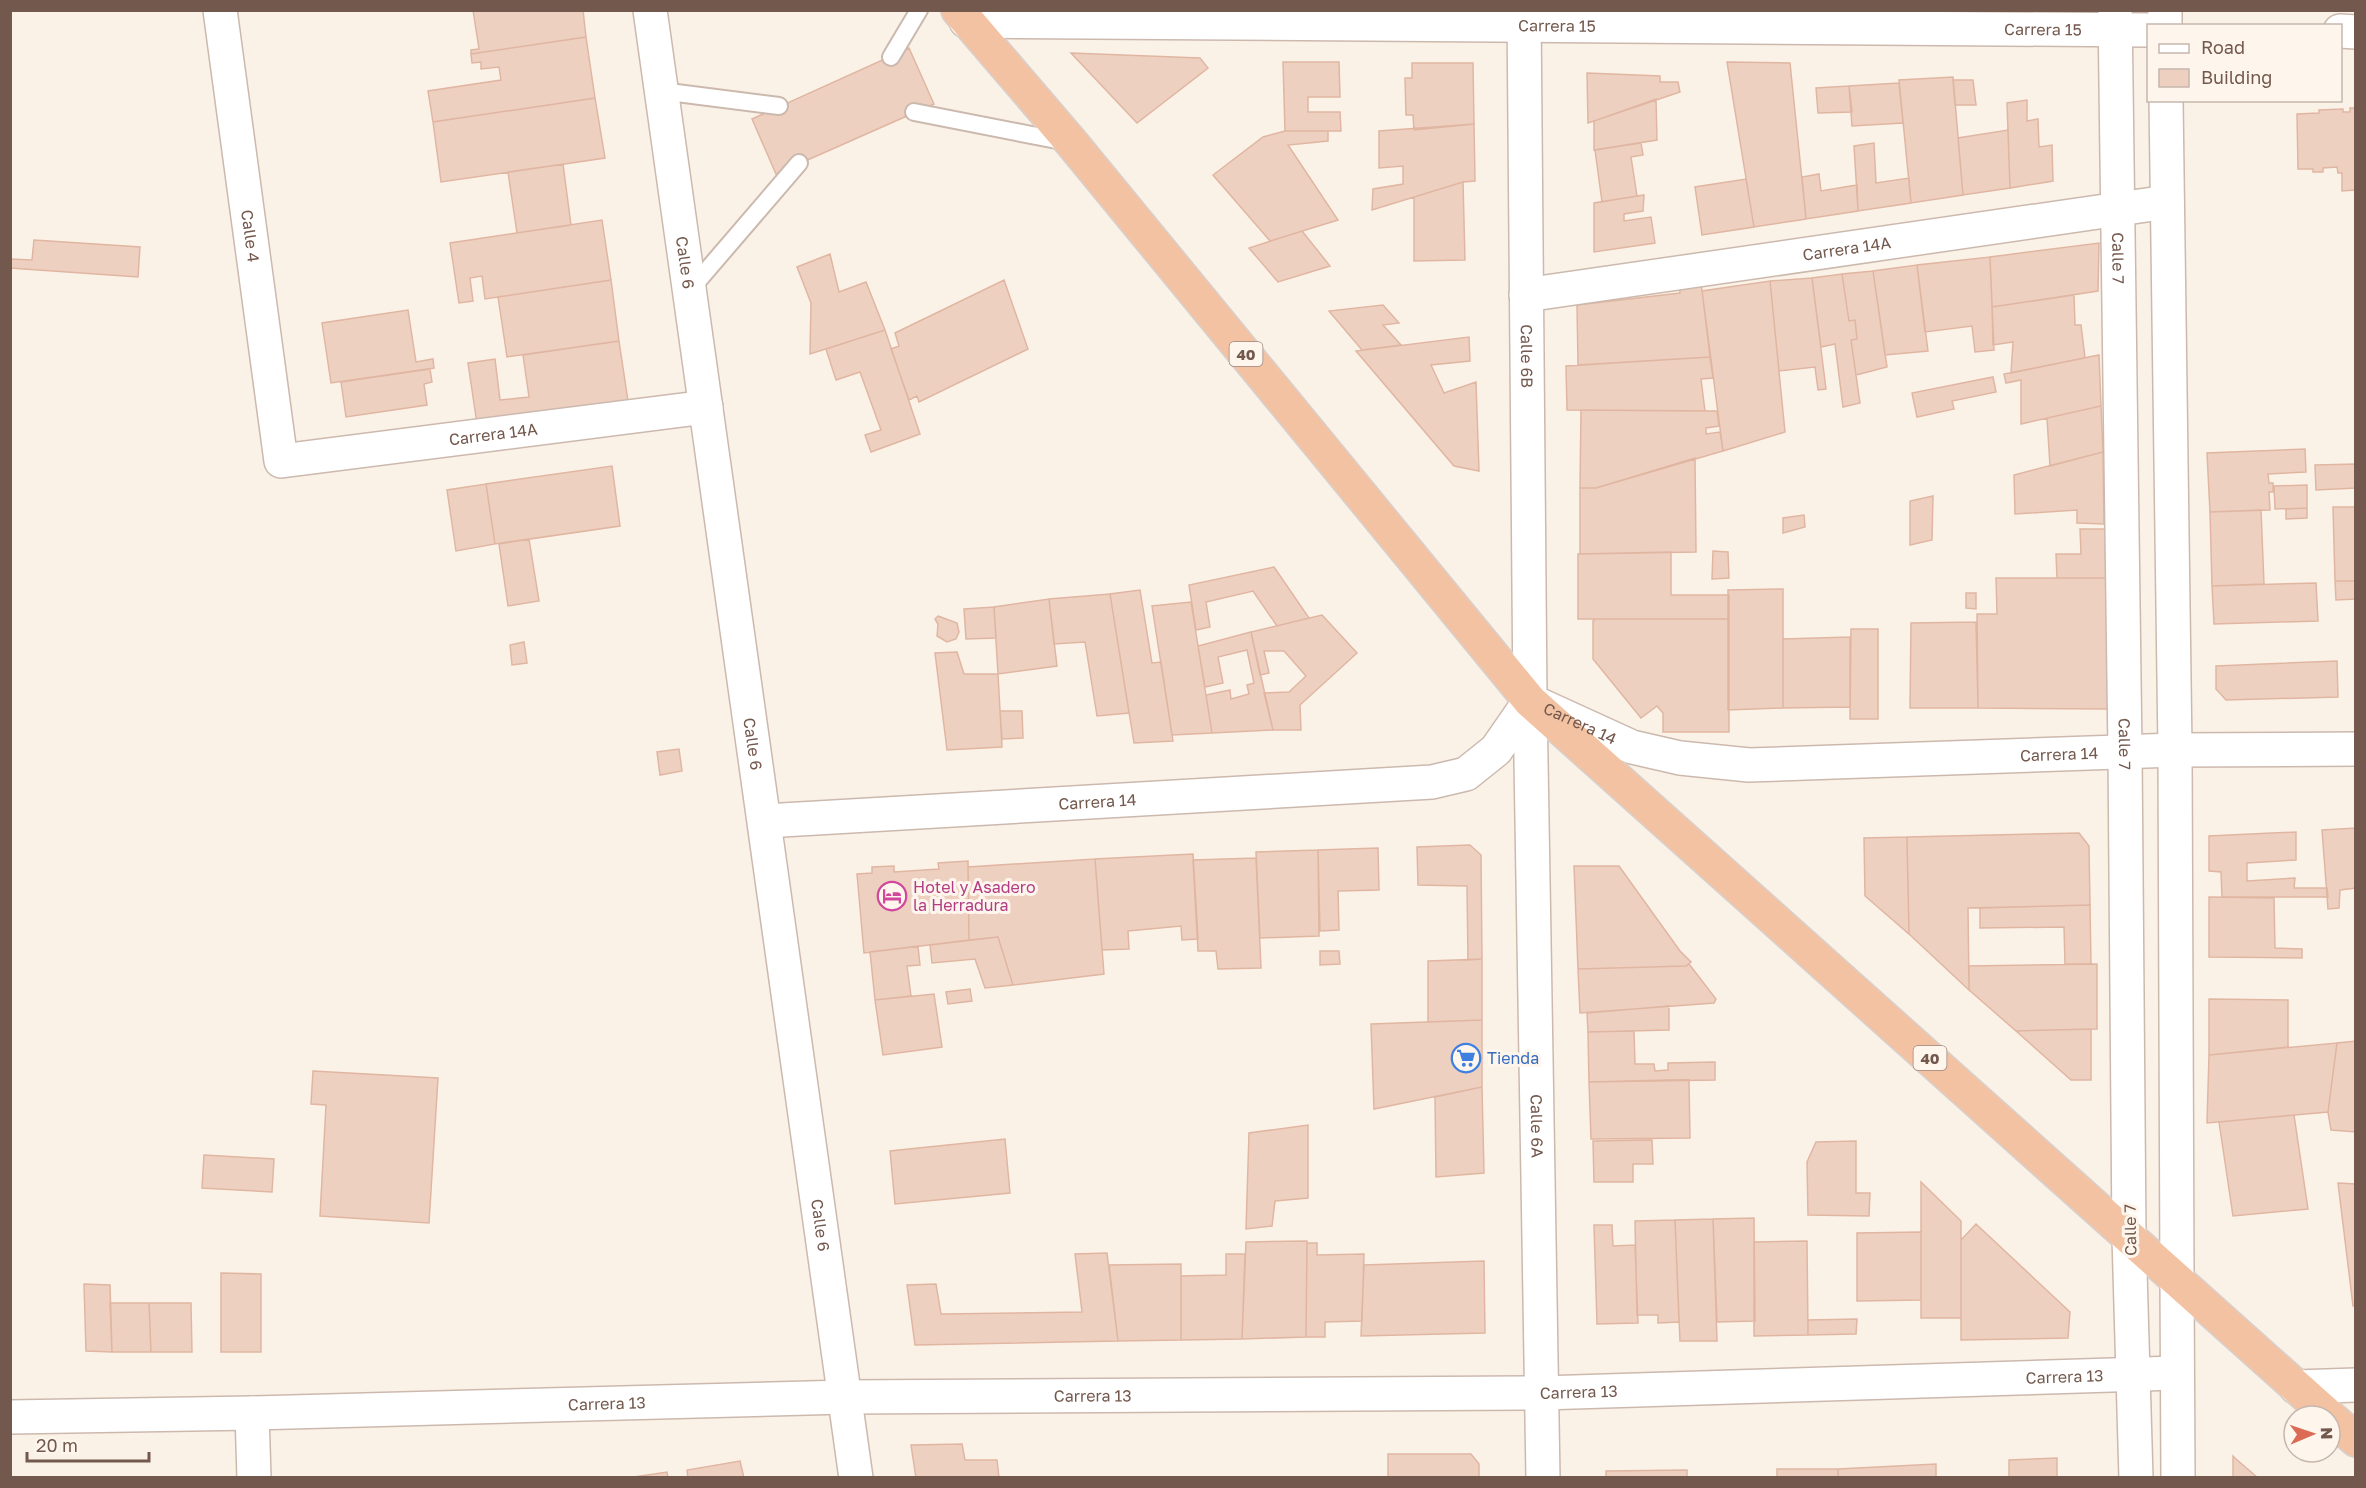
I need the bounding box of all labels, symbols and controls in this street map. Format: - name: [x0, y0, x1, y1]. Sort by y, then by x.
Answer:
- street label: Carrera 15: [1518, 15, 1596, 36]
- street label: Carrera 15: [2004, 19, 2082, 39]
- legend: [2147, 24, 2342, 102]
- text: Road: [2201, 36, 2245, 58]
- text: Building: [2201, 66, 2272, 88]
- street label: Calle 4: [237, 208, 264, 264]
- street label: Carrera 14A: [1801, 232, 1892, 265]
- street label: Calle 7: [2108, 232, 2129, 284]
- street label: Calle 6: [672, 235, 699, 290]
- street label: Calle 6B: [1517, 324, 1537, 388]
- road number: 40: [1230, 342, 1262, 366]
- street label: Carrera 14A: [448, 418, 539, 450]
- street label: Carrera 14: [1540, 698, 1620, 749]
- street label: Calle 6: [739, 716, 767, 771]
- street label: Calle 7: [2115, 718, 2135, 770]
- street label: Carrera 14: [2020, 743, 2099, 765]
- street label: Carrera 14: [1058, 789, 1137, 814]
- place label: Hotel y Asadero la Herradura: [913, 877, 1035, 915]
- hotel icon: Hotel y Asadero la Herradura: [876, 880, 908, 912]
- supermarket icon: Tienda: [1450, 1042, 1482, 1074]
- road number: 40: [1914, 1046, 1946, 1070]
- place label: Tienda: [1487, 1048, 1539, 1068]
- street label: Calle 6A: [1527, 1094, 1548, 1158]
- street label: Calle 6: [807, 1197, 834, 1253]
- street label: Calle 7: [2120, 1204, 2140, 1256]
- street label: Carrera 13: [2025, 1365, 2104, 1388]
- street label: Carrera 13: [1539, 1381, 1618, 1403]
- street label: Carrera 13: [1054, 1385, 1132, 1406]
- street label: Carrera 13: [568, 1392, 646, 1414]
- north arrow: [2282, 1404, 2342, 1464]
- scale bar: [27, 1425, 148, 1463]
- text: N: [2317, 1427, 2337, 1440]
- text: 20 m: [36, 1434, 78, 1456]

